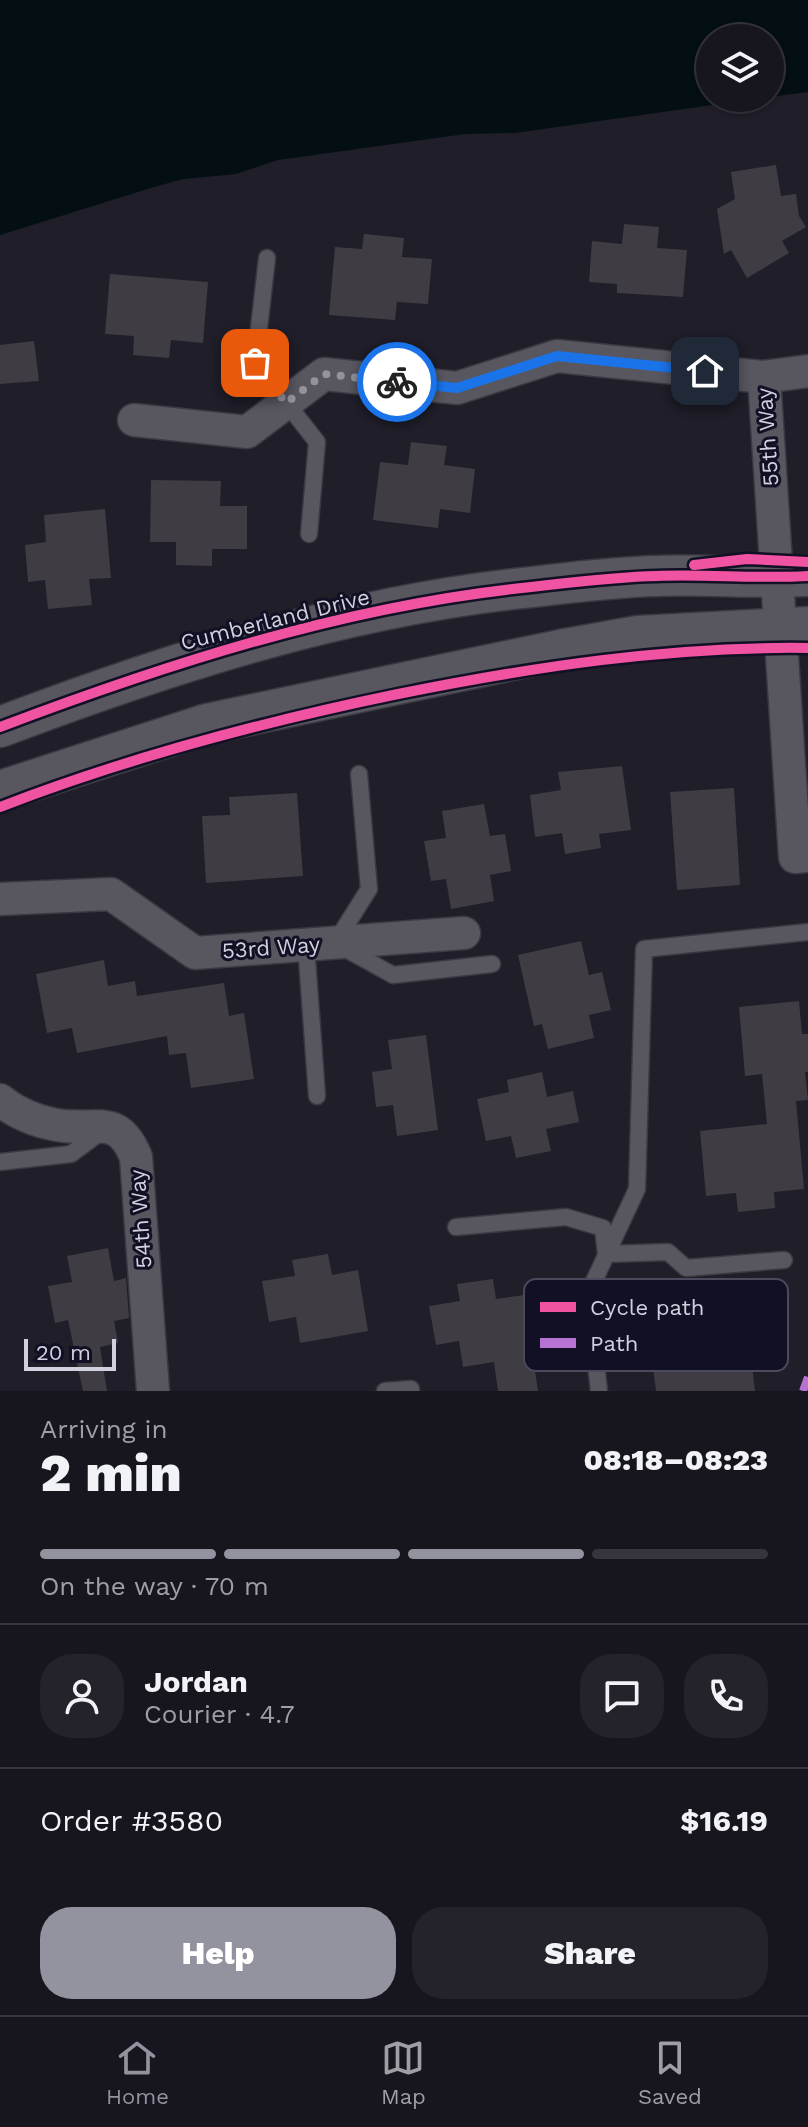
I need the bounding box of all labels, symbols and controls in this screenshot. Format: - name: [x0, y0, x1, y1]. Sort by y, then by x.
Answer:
- map controls: [696, 24, 784, 112]
- button: layers: [696, 24, 784, 112]
- pin: [221, 329, 289, 397]
- pin: [671, 337, 739, 405]
- icon: bag: [233, 341, 277, 385]
- courier: [357, 342, 437, 422]
- icon: home: [683, 349, 727, 393]
- icon: bike: [375, 360, 419, 404]
- street label: 55th Way: [752, 386, 783, 487]
- street label: Cumberland Drive: [178, 584, 372, 655]
- street label: 53rd Way: [221, 932, 322, 963]
- street label: 54th Way: [125, 1168, 156, 1269]
- legend: [524, 1279, 788, 1371]
- text: Cycle path: [590, 1295, 704, 1320]
- text: Path: [590, 1331, 638, 1356]
- scale bar: [24, 1335, 116, 1371]
- text: 20 m: [36, 1340, 91, 1365]
- text: Arriving in: [40, 1414, 168, 1444]
- text: 08:18–08:23: [584, 1442, 768, 1477]
- text: 2 min: [40, 1443, 182, 1504]
- text: On the way · 70 m: [40, 1571, 269, 1601]
- button: person: [40, 1654, 124, 1738]
- button: chat: [580, 1654, 664, 1738]
- button: phone: [684, 1654, 768, 1738]
- text: Jordan: [144, 1664, 248, 1699]
- text: Courier · 4.7: [144, 1699, 294, 1729]
- text: Order #3580: [40, 1803, 223, 1838]
- text: $16.19: [680, 1803, 768, 1838]
- button: Help: [40, 1907, 396, 1999]
- button: Share: [412, 1907, 768, 1999]
- tab: Home: [106, 2036, 169, 2109]
- tab: Map: [381, 2036, 426, 2109]
- tab: Saved: [638, 2036, 702, 2109]

